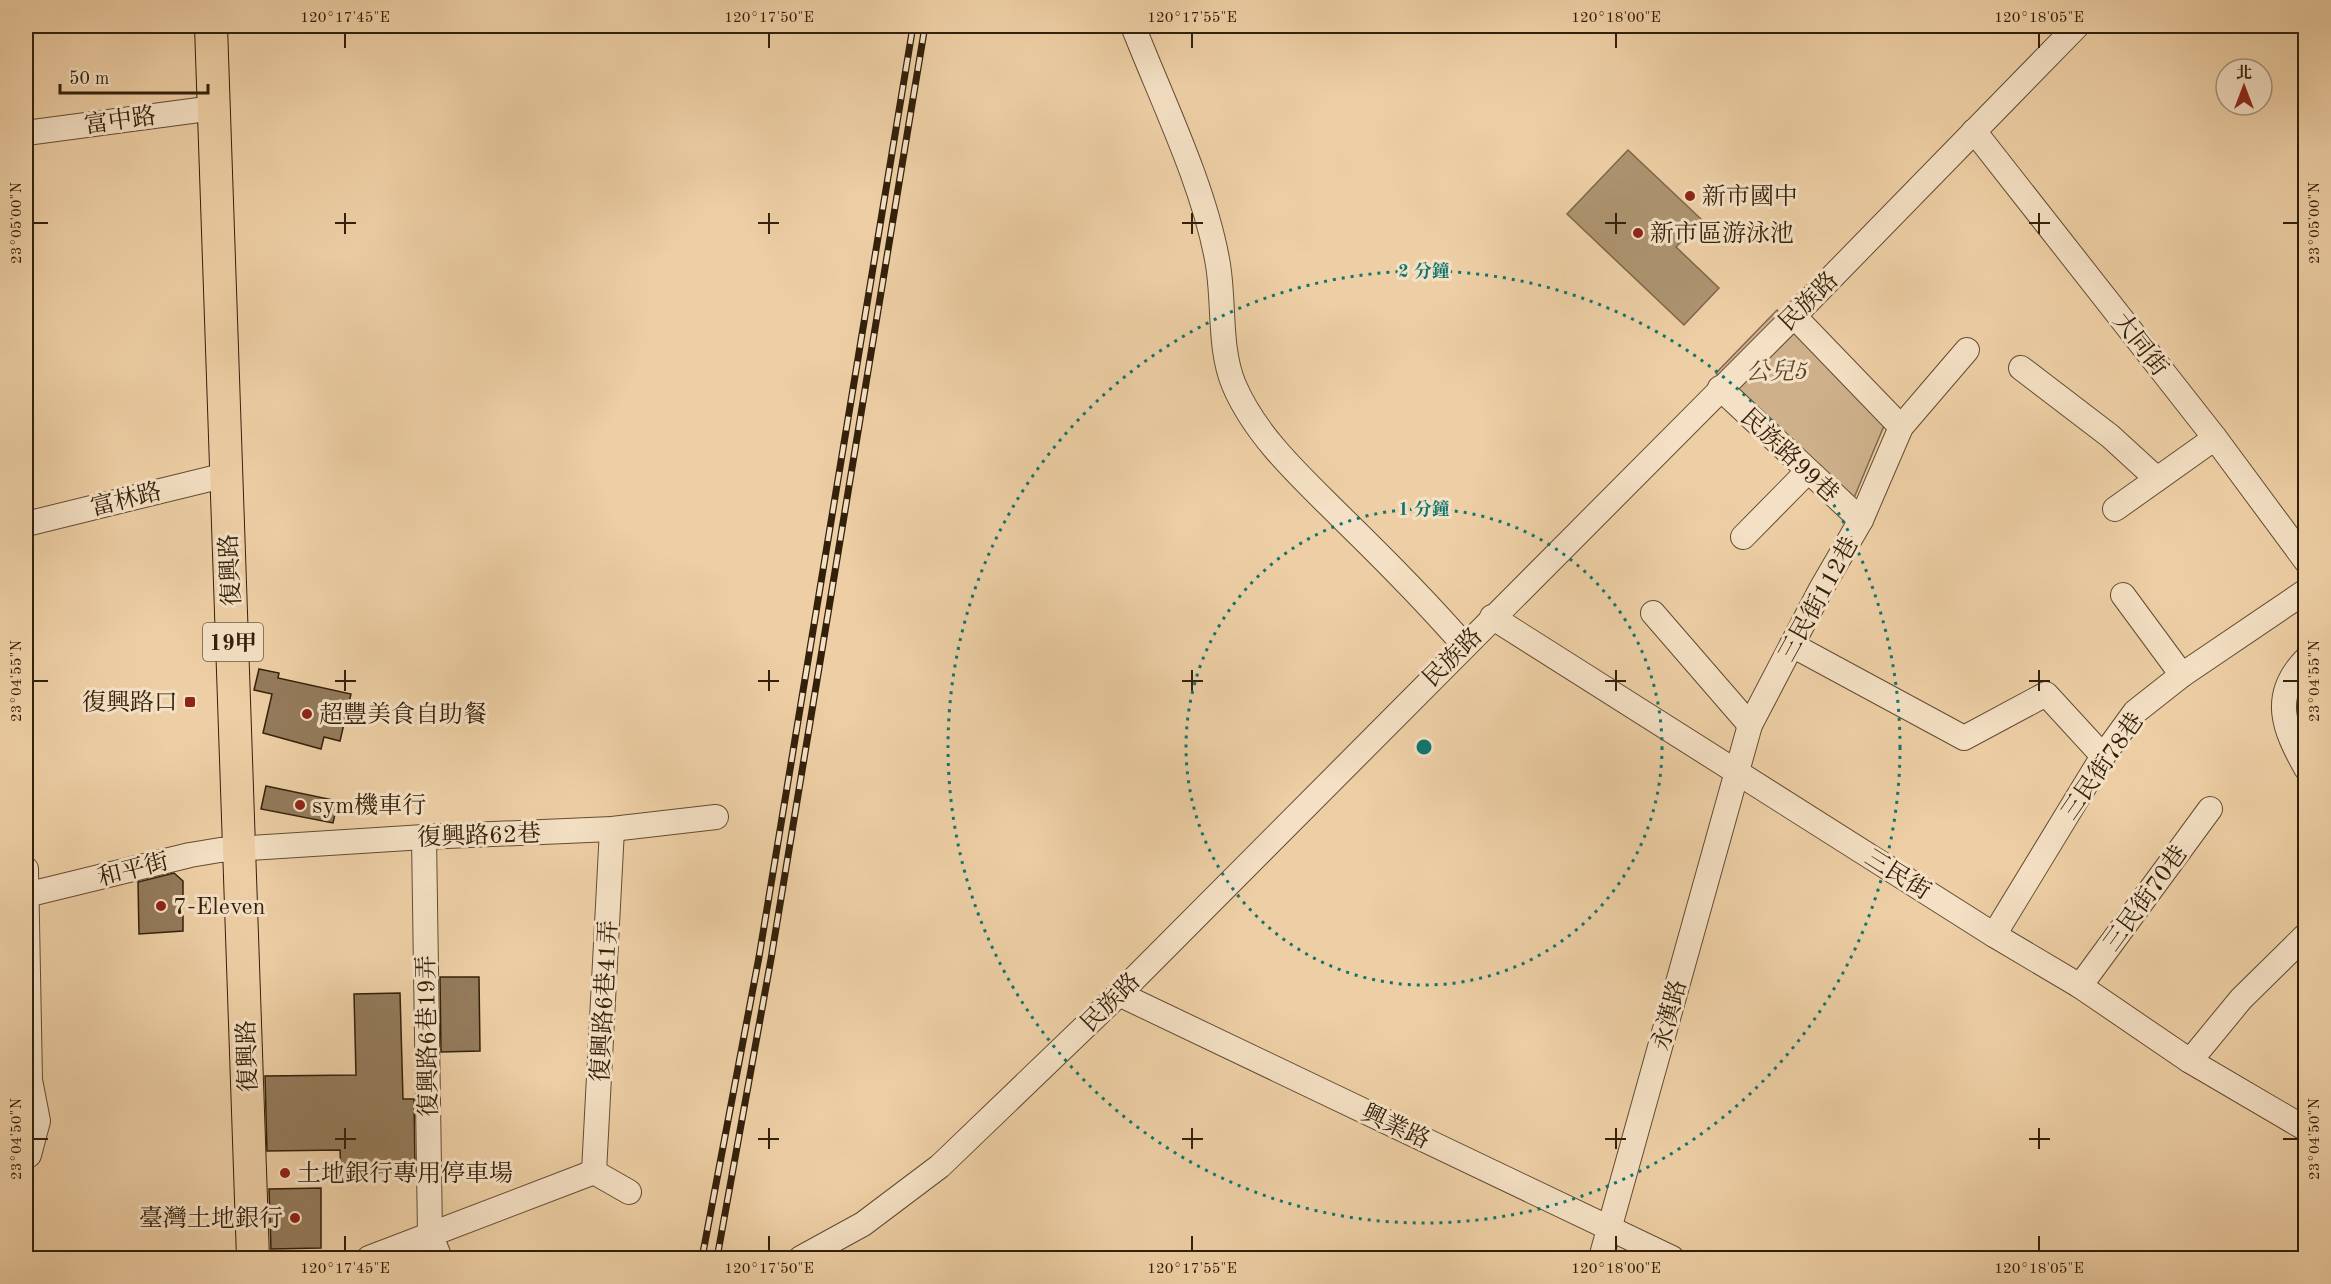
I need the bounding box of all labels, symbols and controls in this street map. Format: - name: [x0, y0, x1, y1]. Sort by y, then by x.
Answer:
- text: 120°17'45"E: [300, 11, 390, 26]
- text: 120°17'50"E: [724, 11, 814, 26]
- text: 120°17'55"E: [1147, 11, 1237, 26]
- text: 120°18'00"E: [1571, 11, 1661, 26]
- text: 120°18'05"E: [1994, 11, 2084, 26]
- scale bar: [60, 57, 208, 95]
- north arrow: [2214, 57, 2274, 117]
- text: 北: [2236, 64, 2252, 82]
- text: 50 m: [69, 70, 109, 88]
- street label: 富中路: [83, 102, 158, 139]
- text: 23°05'00"N: [10, 182, 25, 264]
- text: 23°05'00"N: [2308, 182, 2323, 264]
- place label: 新市國中: [1702, 183, 1798, 210]
- marker: 新市國中: [1683, 189, 1697, 203]
- place label: 新市區游泳池: [1650, 220, 1794, 247]
- marker: 新市區游泳池: [1631, 226, 1645, 240]
- text: 2 分鐘: [1398, 261, 1450, 281]
- street label: 民族路: [1773, 266, 1843, 336]
- street label: 大同街: [2108, 308, 2173, 381]
- park label: 公兒5: [1746, 358, 1808, 385]
- street label: 民族路99巷: [1735, 403, 1844, 507]
- street label: 富林路: [88, 478, 164, 521]
- text: 1 分鐘: [1398, 499, 1450, 519]
- street label: 三民街112巷: [1773, 532, 1864, 666]
- street label: 復興路: [215, 533, 246, 607]
- street label: 民族路: [1417, 622, 1487, 692]
- road number: 19甲: [203, 623, 263, 661]
- text: 23°04'55"N: [10, 640, 25, 722]
- text: 23°04'55"N: [2308, 640, 2323, 722]
- place label: 復興路口: [82, 689, 178, 716]
- marker: 復興路口: [183, 695, 197, 709]
- place label: 超豐美食自助餐: [319, 701, 487, 728]
- marker: 超豐美食自助餐: [300, 707, 314, 721]
- street label: 三民街78巷: [2056, 708, 2149, 825]
- centre of rings: [1414, 737, 1434, 757]
- place label: sym機車行: [312, 792, 426, 819]
- marker: sym機車行: [293, 798, 307, 812]
- street label: 復興路62巷: [417, 820, 541, 851]
- street label: 三民街70巷: [2098, 840, 2193, 956]
- street label: 三民街: [1860, 844, 1935, 905]
- street label: 和平街: [95, 848, 171, 891]
- place label: 7-Eleven: [173, 896, 265, 920]
- marker: 7-Eleven: [154, 899, 168, 913]
- street label: 復興路6巷41弄: [587, 920, 622, 1083]
- street label: 復興路6巷19弄: [413, 955, 442, 1117]
- street label: 民族路: [1075, 967, 1145, 1037]
- street label: 永漢路: [1647, 977, 1692, 1053]
- street label: 復興路: [233, 1020, 262, 1092]
- text: 23°04'50"N: [10, 1098, 25, 1180]
- text: 23°04'50"N: [2308, 1098, 2323, 1180]
- street label: 興業路: [1357, 1099, 1434, 1154]
- place label: 土地銀行專用停車場: [297, 1160, 513, 1187]
- marker: 土地銀行專用停車場: [278, 1166, 292, 1180]
- place label: 臺灣土地銀行: [139, 1205, 283, 1232]
- marker: 臺灣土地銀行: [288, 1211, 302, 1225]
- text: 120°17'45"E: [300, 1262, 390, 1277]
- text: 120°17'50"E: [724, 1262, 814, 1277]
- text: 120°17'55"E: [1147, 1262, 1237, 1277]
- text: 120°18'00"E: [1571, 1262, 1661, 1277]
- text: 120°18'05"E: [1994, 1262, 2084, 1277]

